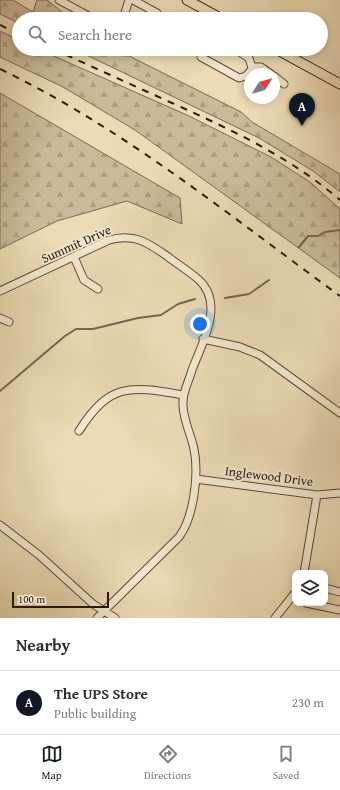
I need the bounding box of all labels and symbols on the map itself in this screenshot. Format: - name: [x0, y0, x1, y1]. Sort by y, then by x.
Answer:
- north arrow: [244, 68, 280, 104]
- pin: A: [289, 93, 315, 126]
- street label: Summit Drive: [38, 220, 114, 268]
- your location: [190, 314, 210, 334]
- street label: Inglewood Drive: [224, 461, 314, 491]
- scale bar: [12, 590, 109, 609]

